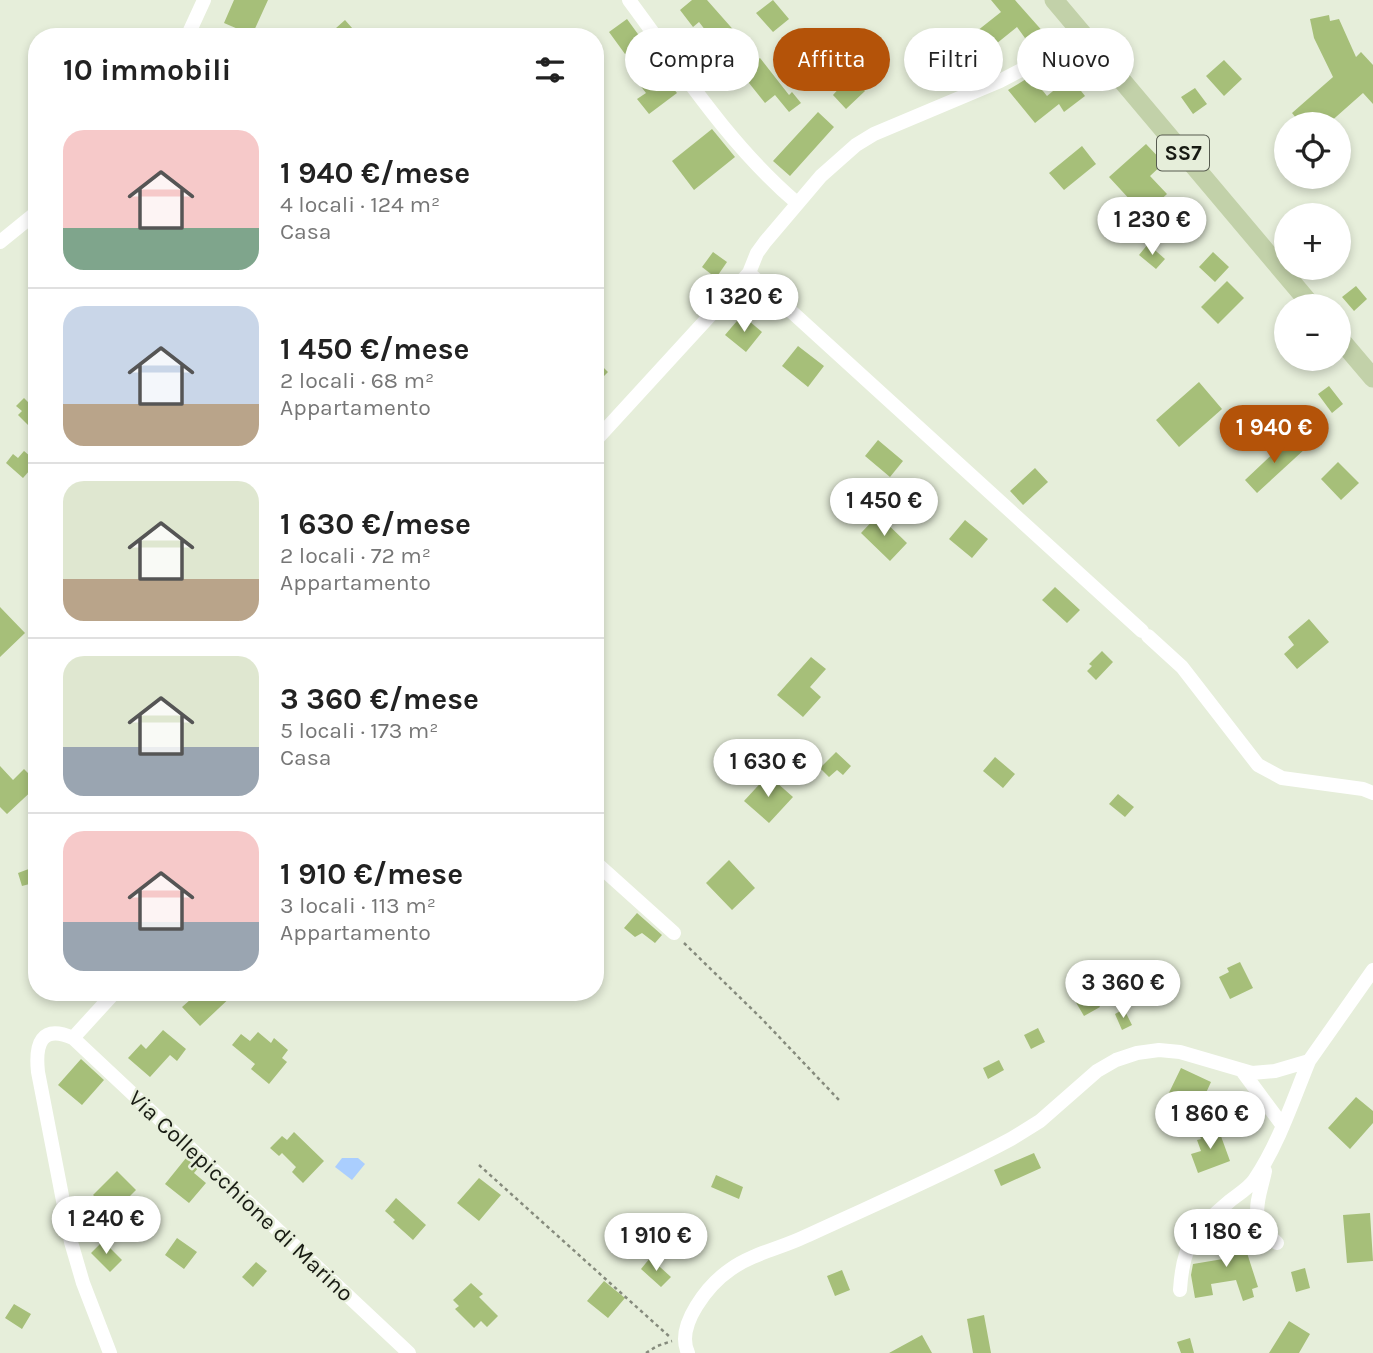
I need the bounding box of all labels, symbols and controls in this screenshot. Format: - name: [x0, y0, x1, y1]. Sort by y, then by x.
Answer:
- chip: Compra: [625, 28, 759, 91]
- chip: Affitta: [773, 28, 890, 91]
- chip: Filtri: [904, 28, 1003, 91]
- chip: Nuovo: [1017, 28, 1134, 91]
- icon: filters: [531, 51, 569, 89]
- text: 10 immobili: [63, 52, 231, 88]
- map controls: [1274, 112, 1351, 371]
- button: locate: [1274, 112, 1351, 189]
- road number: SS7: [1157, 136, 1209, 170]
- text: 1 940 €/mese: [280, 155, 470, 191]
- icon: home: [119, 158, 203, 242]
- text: 4 locali · 124 m²: [280, 191, 440, 218]
- pin: 1 230 €: [1087, 198, 1217, 257]
- button: +: [1274, 203, 1351, 280]
- text: 1 230 €: [1113, 206, 1191, 233]
- text: Casa: [280, 218, 332, 245]
- pin: 1 320 €: [679, 274, 809, 334]
- text: 1 320 €: [705, 283, 783, 310]
- button: −: [1274, 294, 1351, 371]
- text: 1 450 €/mese: [280, 331, 469, 367]
- icon: home: [119, 334, 203, 418]
- text: 2 locali · 68 m²: [280, 367, 434, 394]
- text: Appartamento: [280, 394, 431, 421]
- pin: 1 940 €: [1209, 406, 1339, 465]
- text: 1 940 €: [1236, 414, 1312, 441]
- pin: 1 450 €: [819, 478, 949, 538]
- text: 1 450 €: [846, 487, 922, 514]
- text: 1 630 €/mese: [280, 506, 471, 542]
- icon: home: [119, 509, 203, 593]
- text: 2 locali · 72 m²: [280, 542, 431, 569]
- text: Appartamento: [280, 569, 431, 596]
- text: 3 360 €/mese: [280, 681, 479, 717]
- icon: home: [119, 684, 203, 768]
- text: 5 locali · 173 m²: [280, 717, 439, 744]
- pin: 1 630 €: [703, 740, 833, 799]
- text: Casa: [280, 744, 332, 771]
- text: 1 630 €: [729, 748, 807, 775]
- text: 1 910 €/mese: [280, 856, 463, 892]
- icon: home: [119, 859, 203, 943]
- text: 3 locali · 113 m²: [280, 892, 436, 919]
- text: Appartamento: [280, 919, 431, 946]
- pin: 3 360 €: [1058, 960, 1188, 1020]
- text: 3 360 €: [1081, 969, 1165, 996]
- street label: Via Collepicchione di Marino: [123, 1085, 359, 1307]
- pin: 1 860 €: [1145, 1092, 1275, 1151]
- text: 1 860 €: [1171, 1100, 1249, 1127]
- pin: 1 240 €: [41, 1196, 171, 1256]
- text: 1 240 €: [68, 1205, 144, 1232]
- pin: 1 180 €: [1161, 1210, 1291, 1269]
- pin: 1 910 €: [591, 1214, 721, 1273]
- text: 1 180 €: [1190, 1218, 1262, 1245]
- text: 1 910 €: [620, 1222, 692, 1249]

